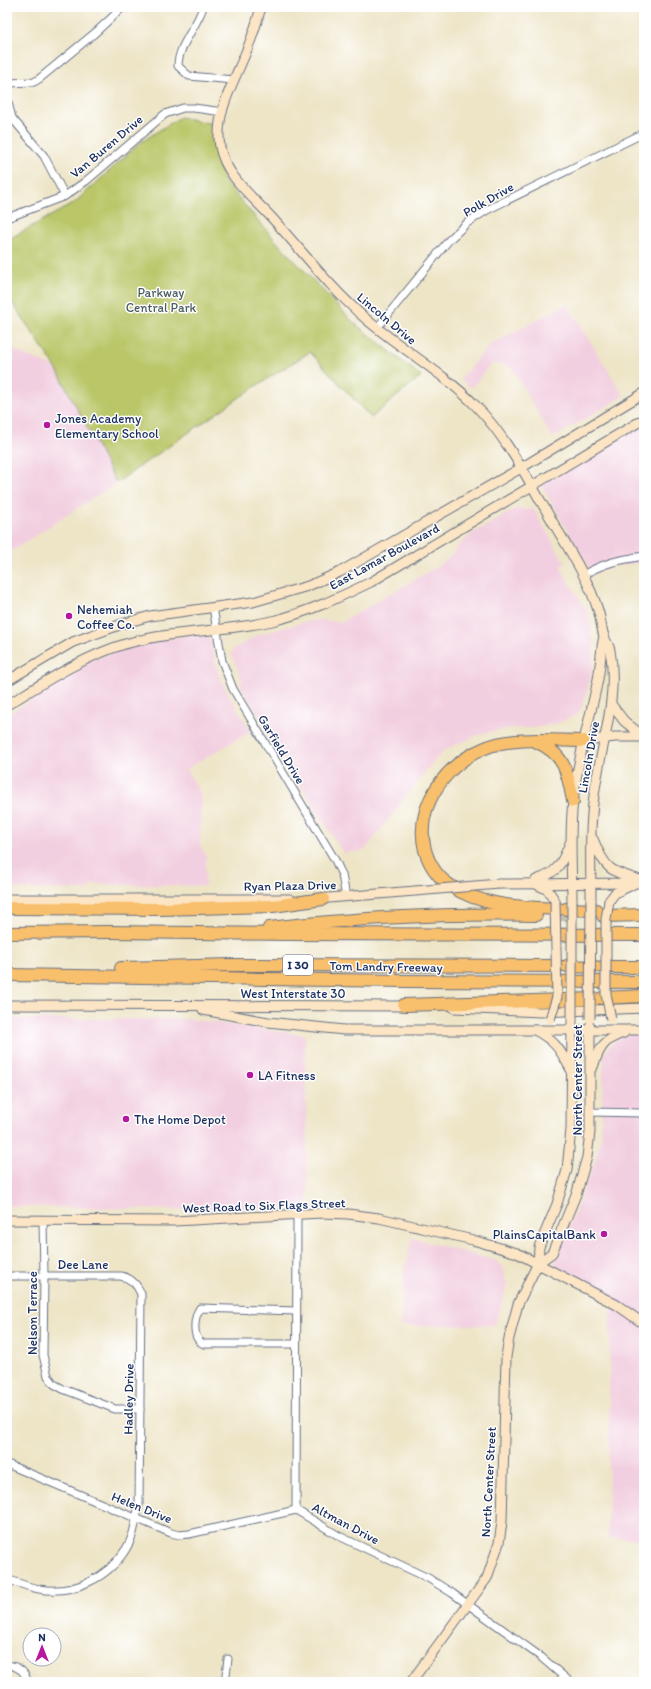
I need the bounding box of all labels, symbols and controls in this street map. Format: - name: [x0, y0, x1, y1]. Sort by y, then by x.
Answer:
- street label: Van Buren Drive: [67, 112, 146, 181]
- street label: Polk Drive: [460, 179, 516, 220]
- park label: Parkway Central Park: [126, 285, 197, 315]
- street label: Lincoln Drive: [354, 289, 419, 348]
- place label: Jones Academy Elementary School: [55, 411, 159, 441]
- marker: Jones Academy Elementary School: [42, 420, 52, 430]
- street label: East Lamar Boulevard: [327, 520, 442, 593]
- place label: Nehemiah Coffee Co.: [77, 602, 135, 632]
- marker: Nehemiah Coffee Co.: [64, 611, 74, 621]
- street label: Garfield Drive: [255, 712, 308, 787]
- street label: Lincoln Drive: [575, 720, 602, 794]
- street label: Ryan Plaza Drive: [244, 877, 336, 894]
- road number: I 30: [283, 955, 313, 975]
- street label: Tom Landry Freeway: [329, 958, 443, 975]
- street label: West Interstate 30: [241, 986, 345, 1001]
- street label: North Center Street: [570, 1025, 585, 1135]
- place label: LA Fitness: [258, 1068, 316, 1083]
- marker: LA Fitness: [245, 1070, 255, 1080]
- place label: The Home Depot: [134, 1112, 226, 1127]
- marker: The Home Depot: [121, 1114, 131, 1124]
- street label: West Road to Six Flags Street: [182, 1195, 346, 1216]
- place label: PlainsCapitalBank: [493, 1227, 596, 1242]
- marker: PlainsCapitalBank: [599, 1229, 609, 1239]
- street label: Dee Lane: [58, 1257, 108, 1272]
- street label: Nelson Terrace: [25, 1271, 40, 1355]
- street label: Hadley Drive: [120, 1363, 137, 1435]
- street label: North Center Street: [478, 1426, 499, 1538]
- street label: Helen Drive: [109, 1489, 174, 1526]
- street label: Altman Drive: [310, 1499, 382, 1547]
- north arrow: [22, 1627, 62, 1667]
- text: N: [38, 1631, 46, 1644]

